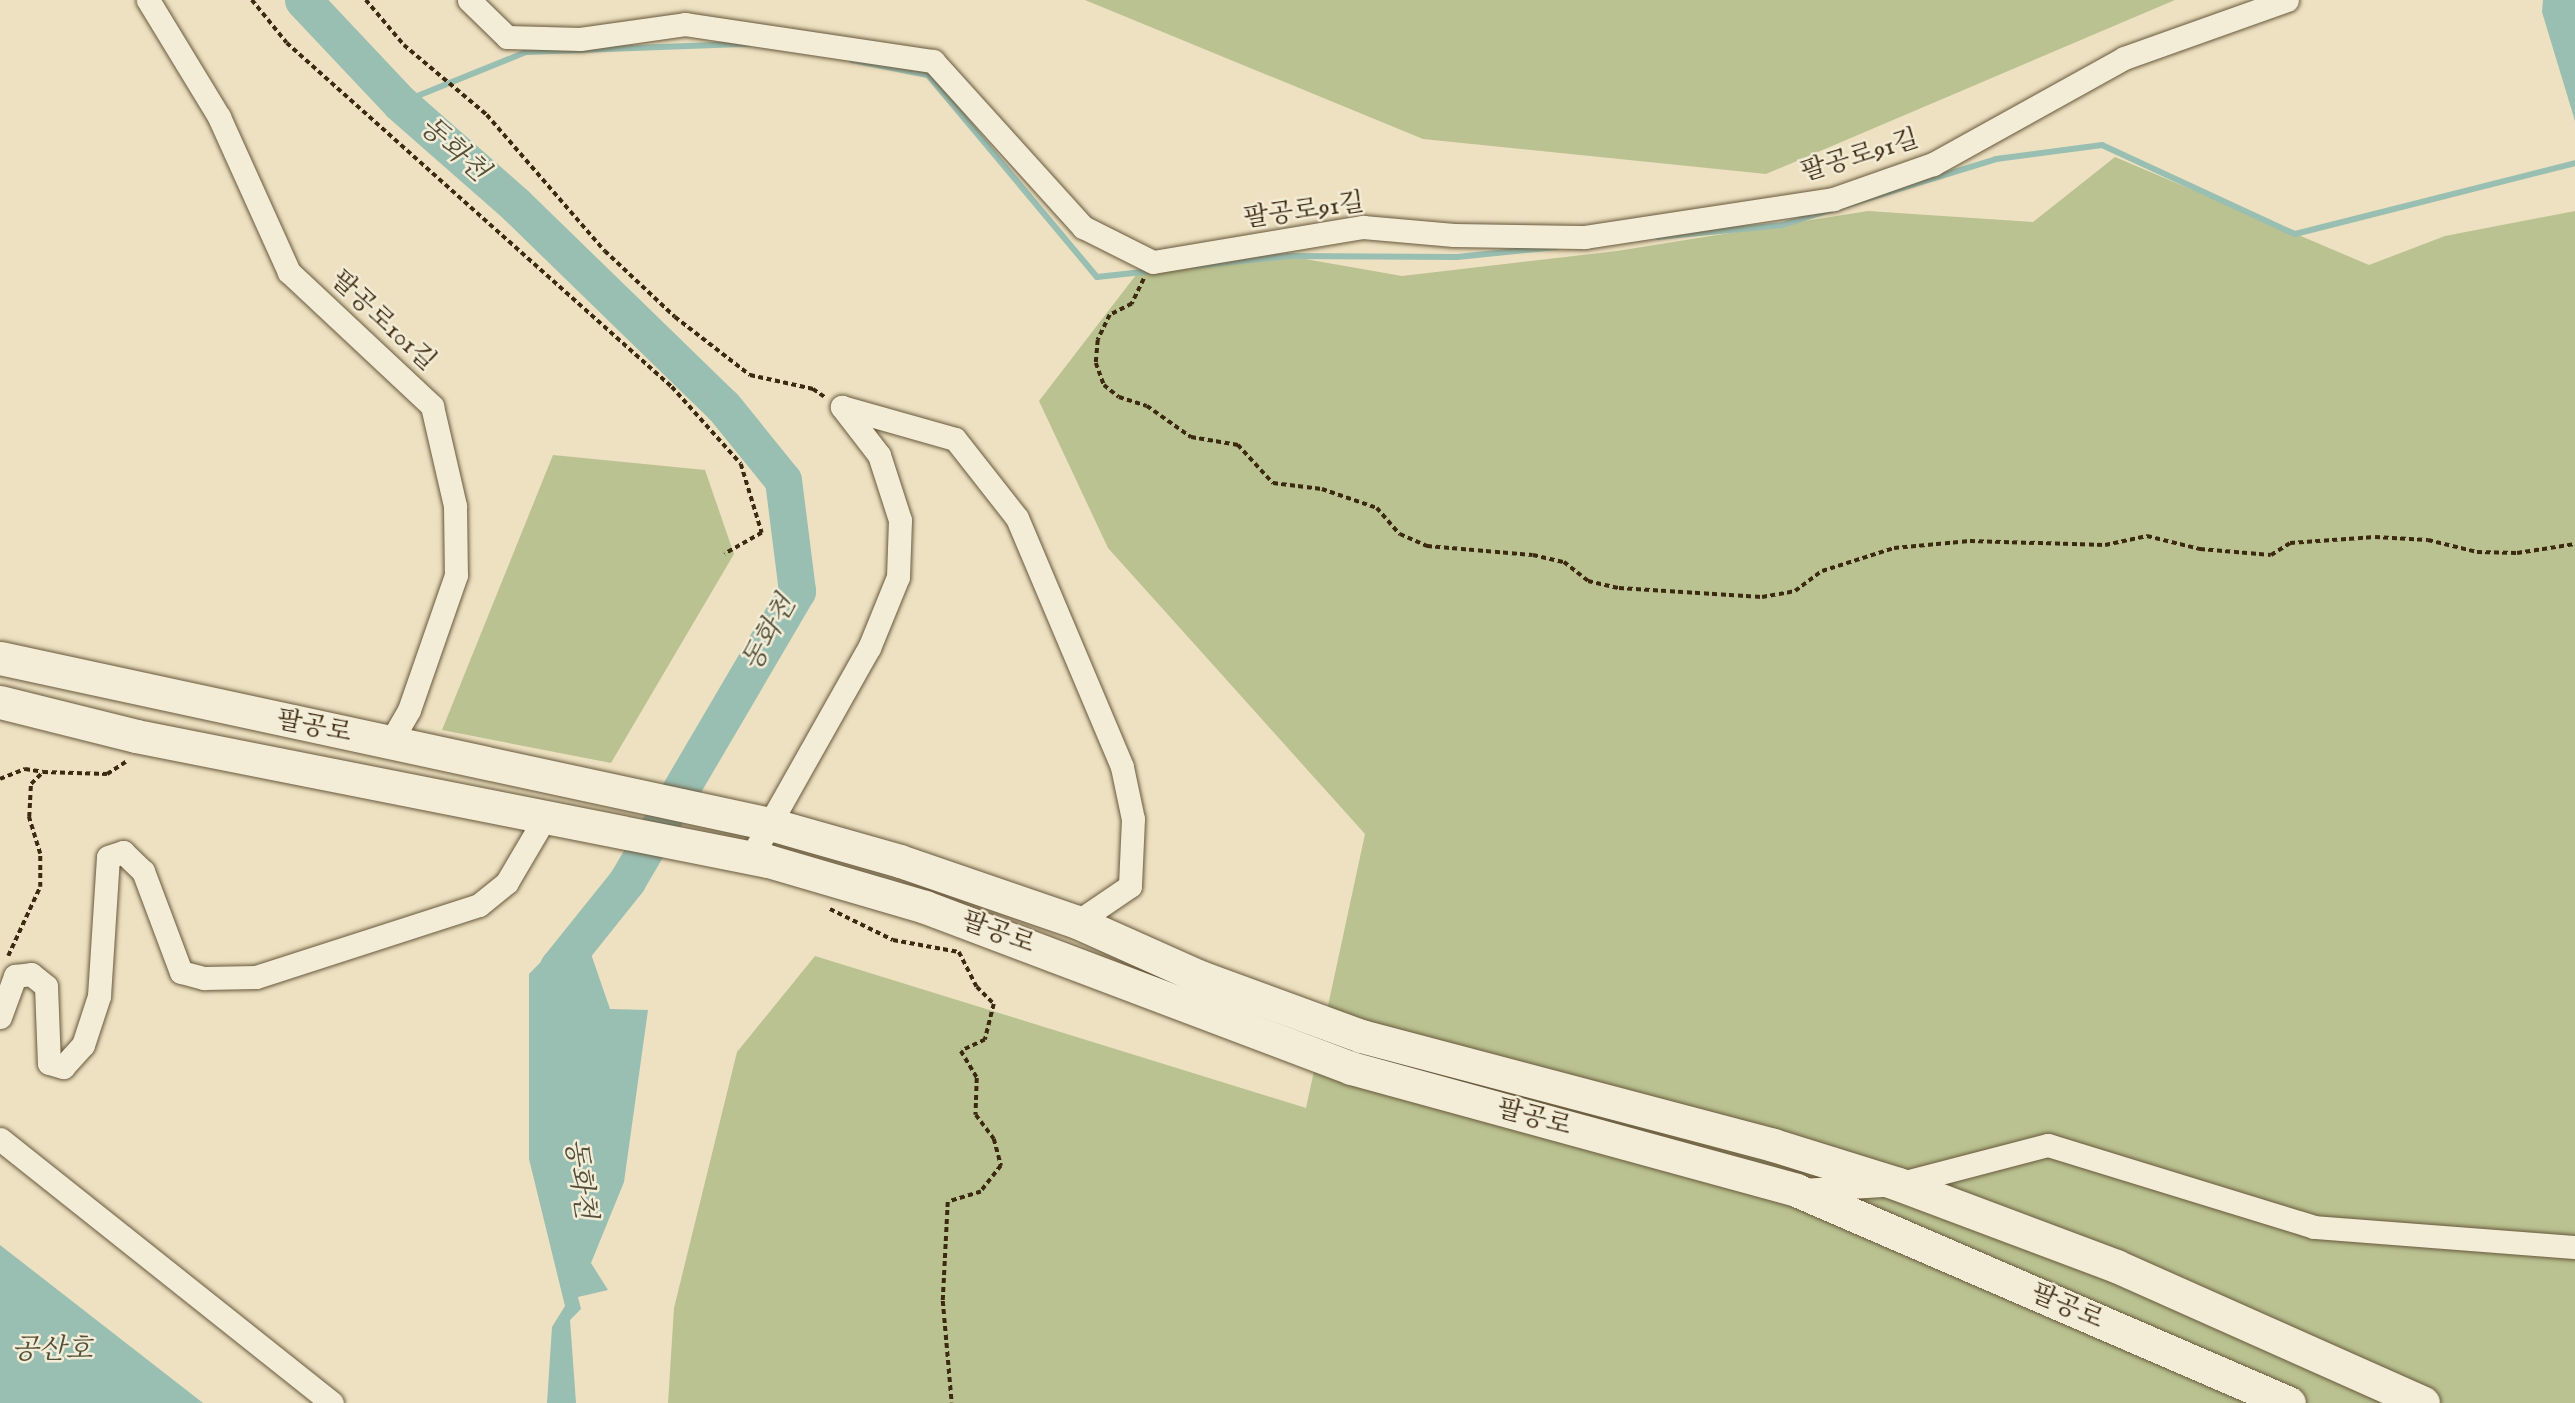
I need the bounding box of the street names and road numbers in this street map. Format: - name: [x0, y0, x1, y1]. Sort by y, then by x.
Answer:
- street label: 팔공로91길: [1797, 123, 1923, 189]
- street label: 팔공로91길: [1242, 187, 1366, 235]
- street label: 팔공로101길: [324, 264, 442, 378]
- street label: 팔공로: [274, 704, 354, 750]
- street label: 팔공로: [957, 905, 1039, 961]
- street label: 팔공로: [1494, 1093, 1574, 1143]
- street label: 팔공로: [2026, 1278, 2108, 1336]

